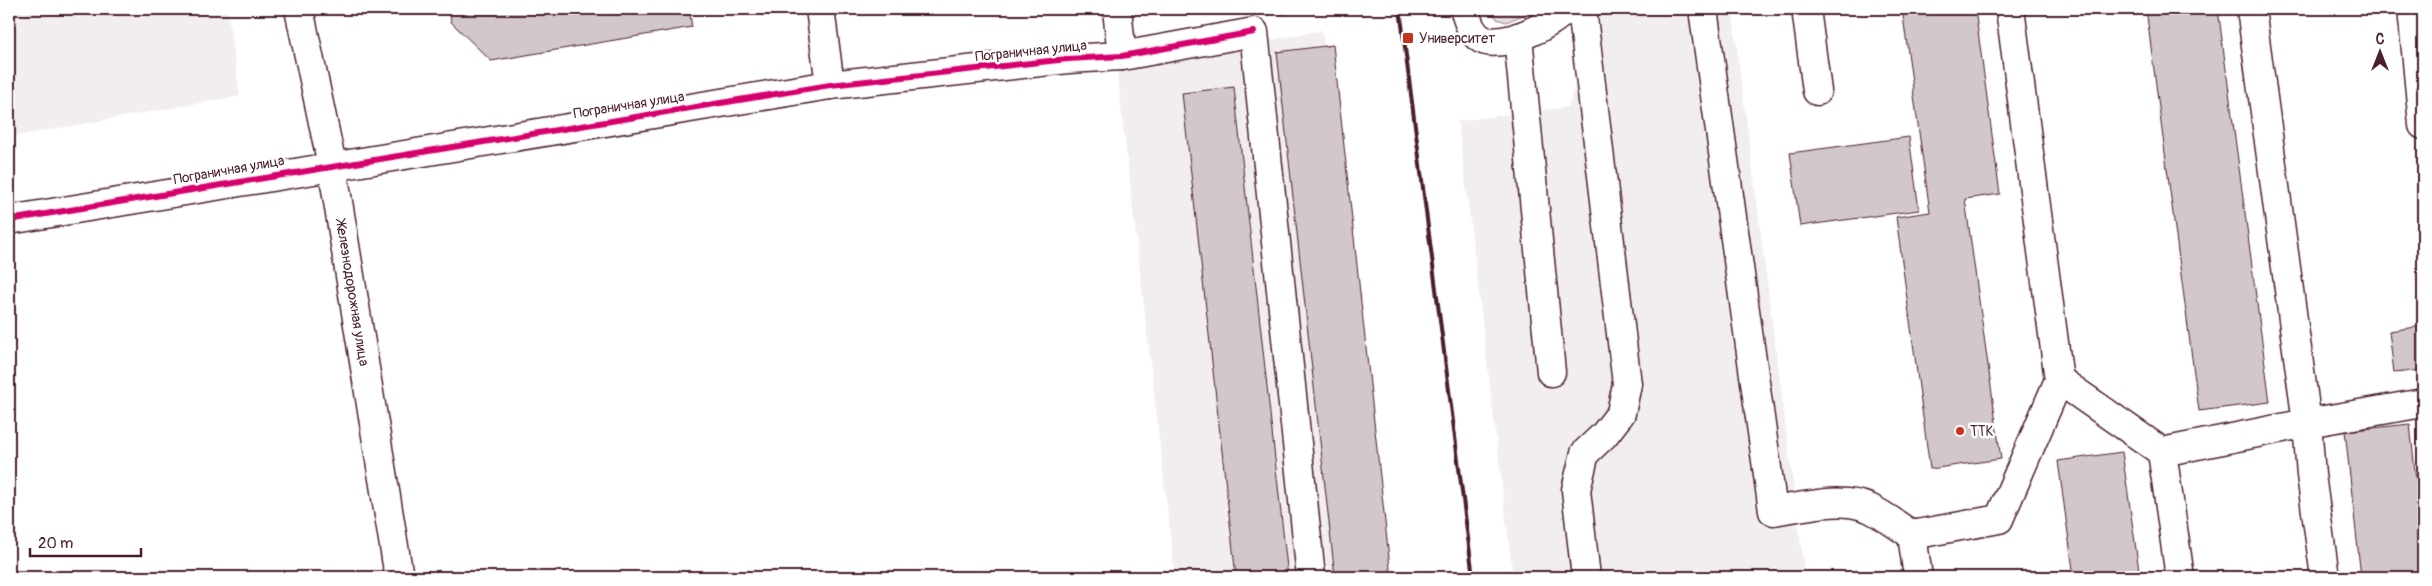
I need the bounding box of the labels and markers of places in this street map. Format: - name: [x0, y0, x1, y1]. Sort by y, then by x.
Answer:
- place label: Университет: [1419, 30, 1495, 47]
- marker: Университет: [1401, 31, 1415, 45]
- place label: ТТК: [1970, 423, 1994, 440]
- marker: ТТК: [1954, 425, 1966, 437]

